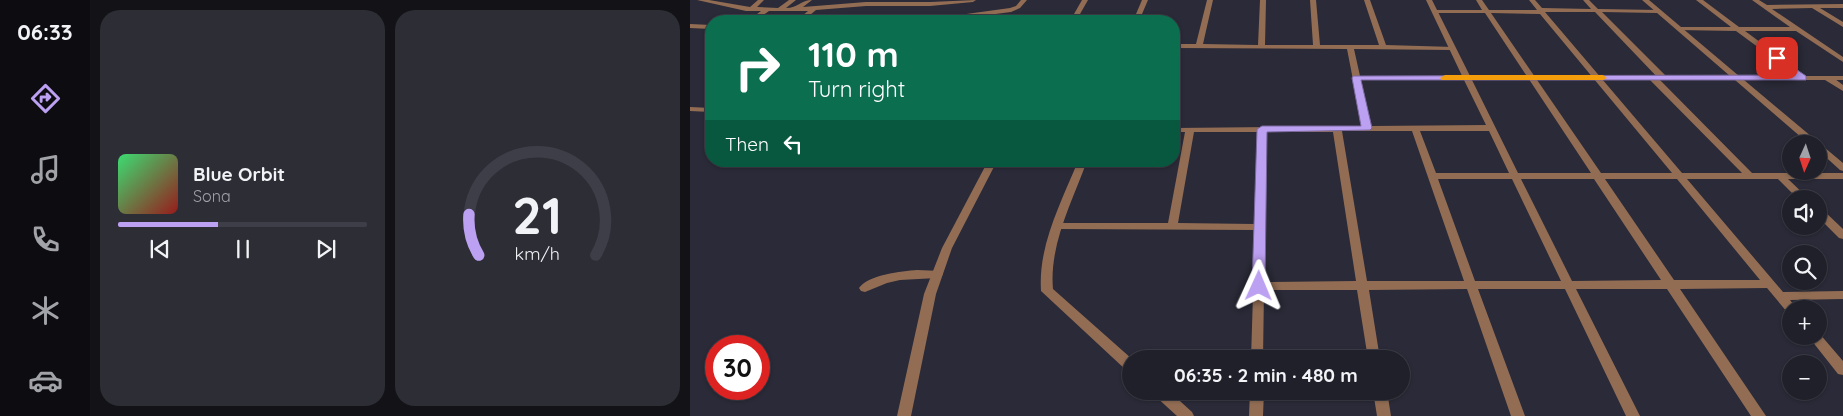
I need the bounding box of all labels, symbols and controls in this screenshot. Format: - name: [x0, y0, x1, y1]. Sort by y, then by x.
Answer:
- text: 06:33: [17, 18, 73, 46]
- text: 110 m: [808, 32, 899, 76]
- icon: right: [725, 35, 790, 100]
- pin: [1756, 37, 1798, 79]
- icon: arrive: [1763, 44, 1791, 72]
- text: Turn right: [808, 75, 905, 103]
- icon: directions: [28, 81, 63, 116]
- icon: left: [779, 130, 807, 158]
- text: Then: [725, 132, 769, 156]
- north arrow: [1782, 135, 1828, 180]
- map controls: [1782, 135, 1827, 400]
- icon: music: [28, 152, 63, 187]
- text: Blue Orbit: [193, 162, 285, 186]
- text: 21: [513, 182, 562, 247]
- text: Sona: [193, 186, 231, 206]
- button: sound: [1782, 190, 1827, 235]
- icon: phone: [28, 222, 63, 257]
- icon: previous: [146, 235, 174, 263]
- icon: pause: [229, 235, 257, 263]
- icon: next: [312, 235, 340, 263]
- text: km/h: [515, 242, 560, 264]
- button: search: [1782, 245, 1827, 290]
- position arrow: [1232, 259, 1284, 311]
- icon: climate: [28, 293, 63, 328]
- button: +: [1782, 300, 1827, 345]
- speed limit sign: 30: [705, 335, 770, 400]
- button: −: [1782, 355, 1827, 400]
- icon: car: [28, 363, 63, 398]
- text: 06:35 · 2 min · 480 m: [1174, 363, 1358, 387]

